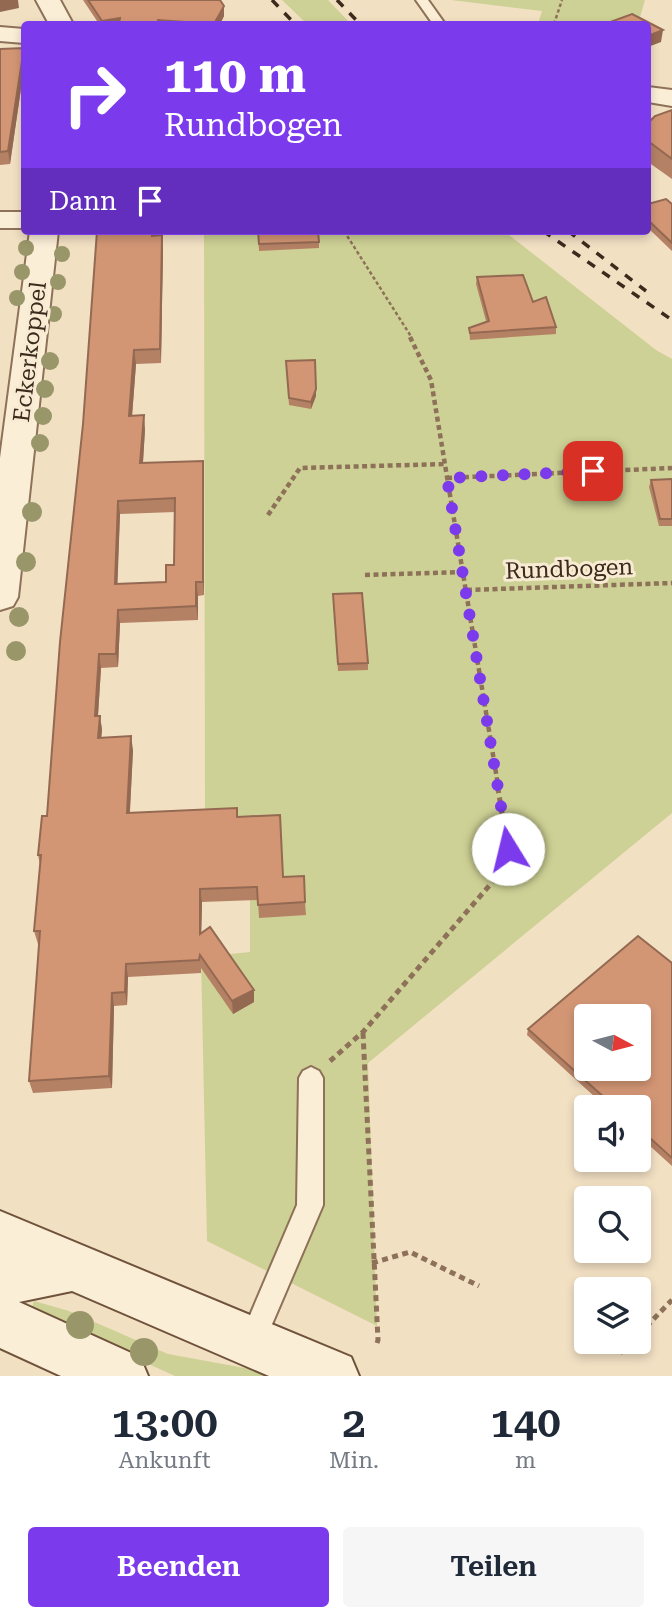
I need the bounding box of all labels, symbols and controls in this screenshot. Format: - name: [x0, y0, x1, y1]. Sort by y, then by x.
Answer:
- text: 110 m: [164, 47, 306, 104]
- icon: right: [49, 49, 140, 140]
- text: Rundbogen: [164, 106, 342, 144]
- icon: arrive: [131, 182, 169, 220]
- text: Dann: [49, 186, 117, 216]
- street label: Eckerkoppel: [8, 280, 52, 424]
- pin: [563, 441, 623, 501]
- icon: arrive: [574, 452, 612, 490]
- street label: Rundbogen: [504, 553, 634, 585]
- position arrow: [471, 812, 545, 886]
- north arrow: [574, 1004, 651, 1082]
- map controls: [574, 1004, 651, 1354]
- button: sound: [574, 1095, 651, 1172]
- button: search: [574, 1186, 651, 1263]
- button: layers: [574, 1277, 651, 1354]
- text: 13:00: [111, 1398, 218, 1447]
- text: 2: [342, 1398, 366, 1447]
- text: 140: [490, 1398, 561, 1447]
- text: Ankunft: [118, 1447, 211, 1474]
- text: Min.: [329, 1447, 379, 1474]
- text: m: [515, 1447, 536, 1474]
- button: Beenden: [28, 1527, 329, 1607]
- button: Teilen: [343, 1527, 644, 1607]

